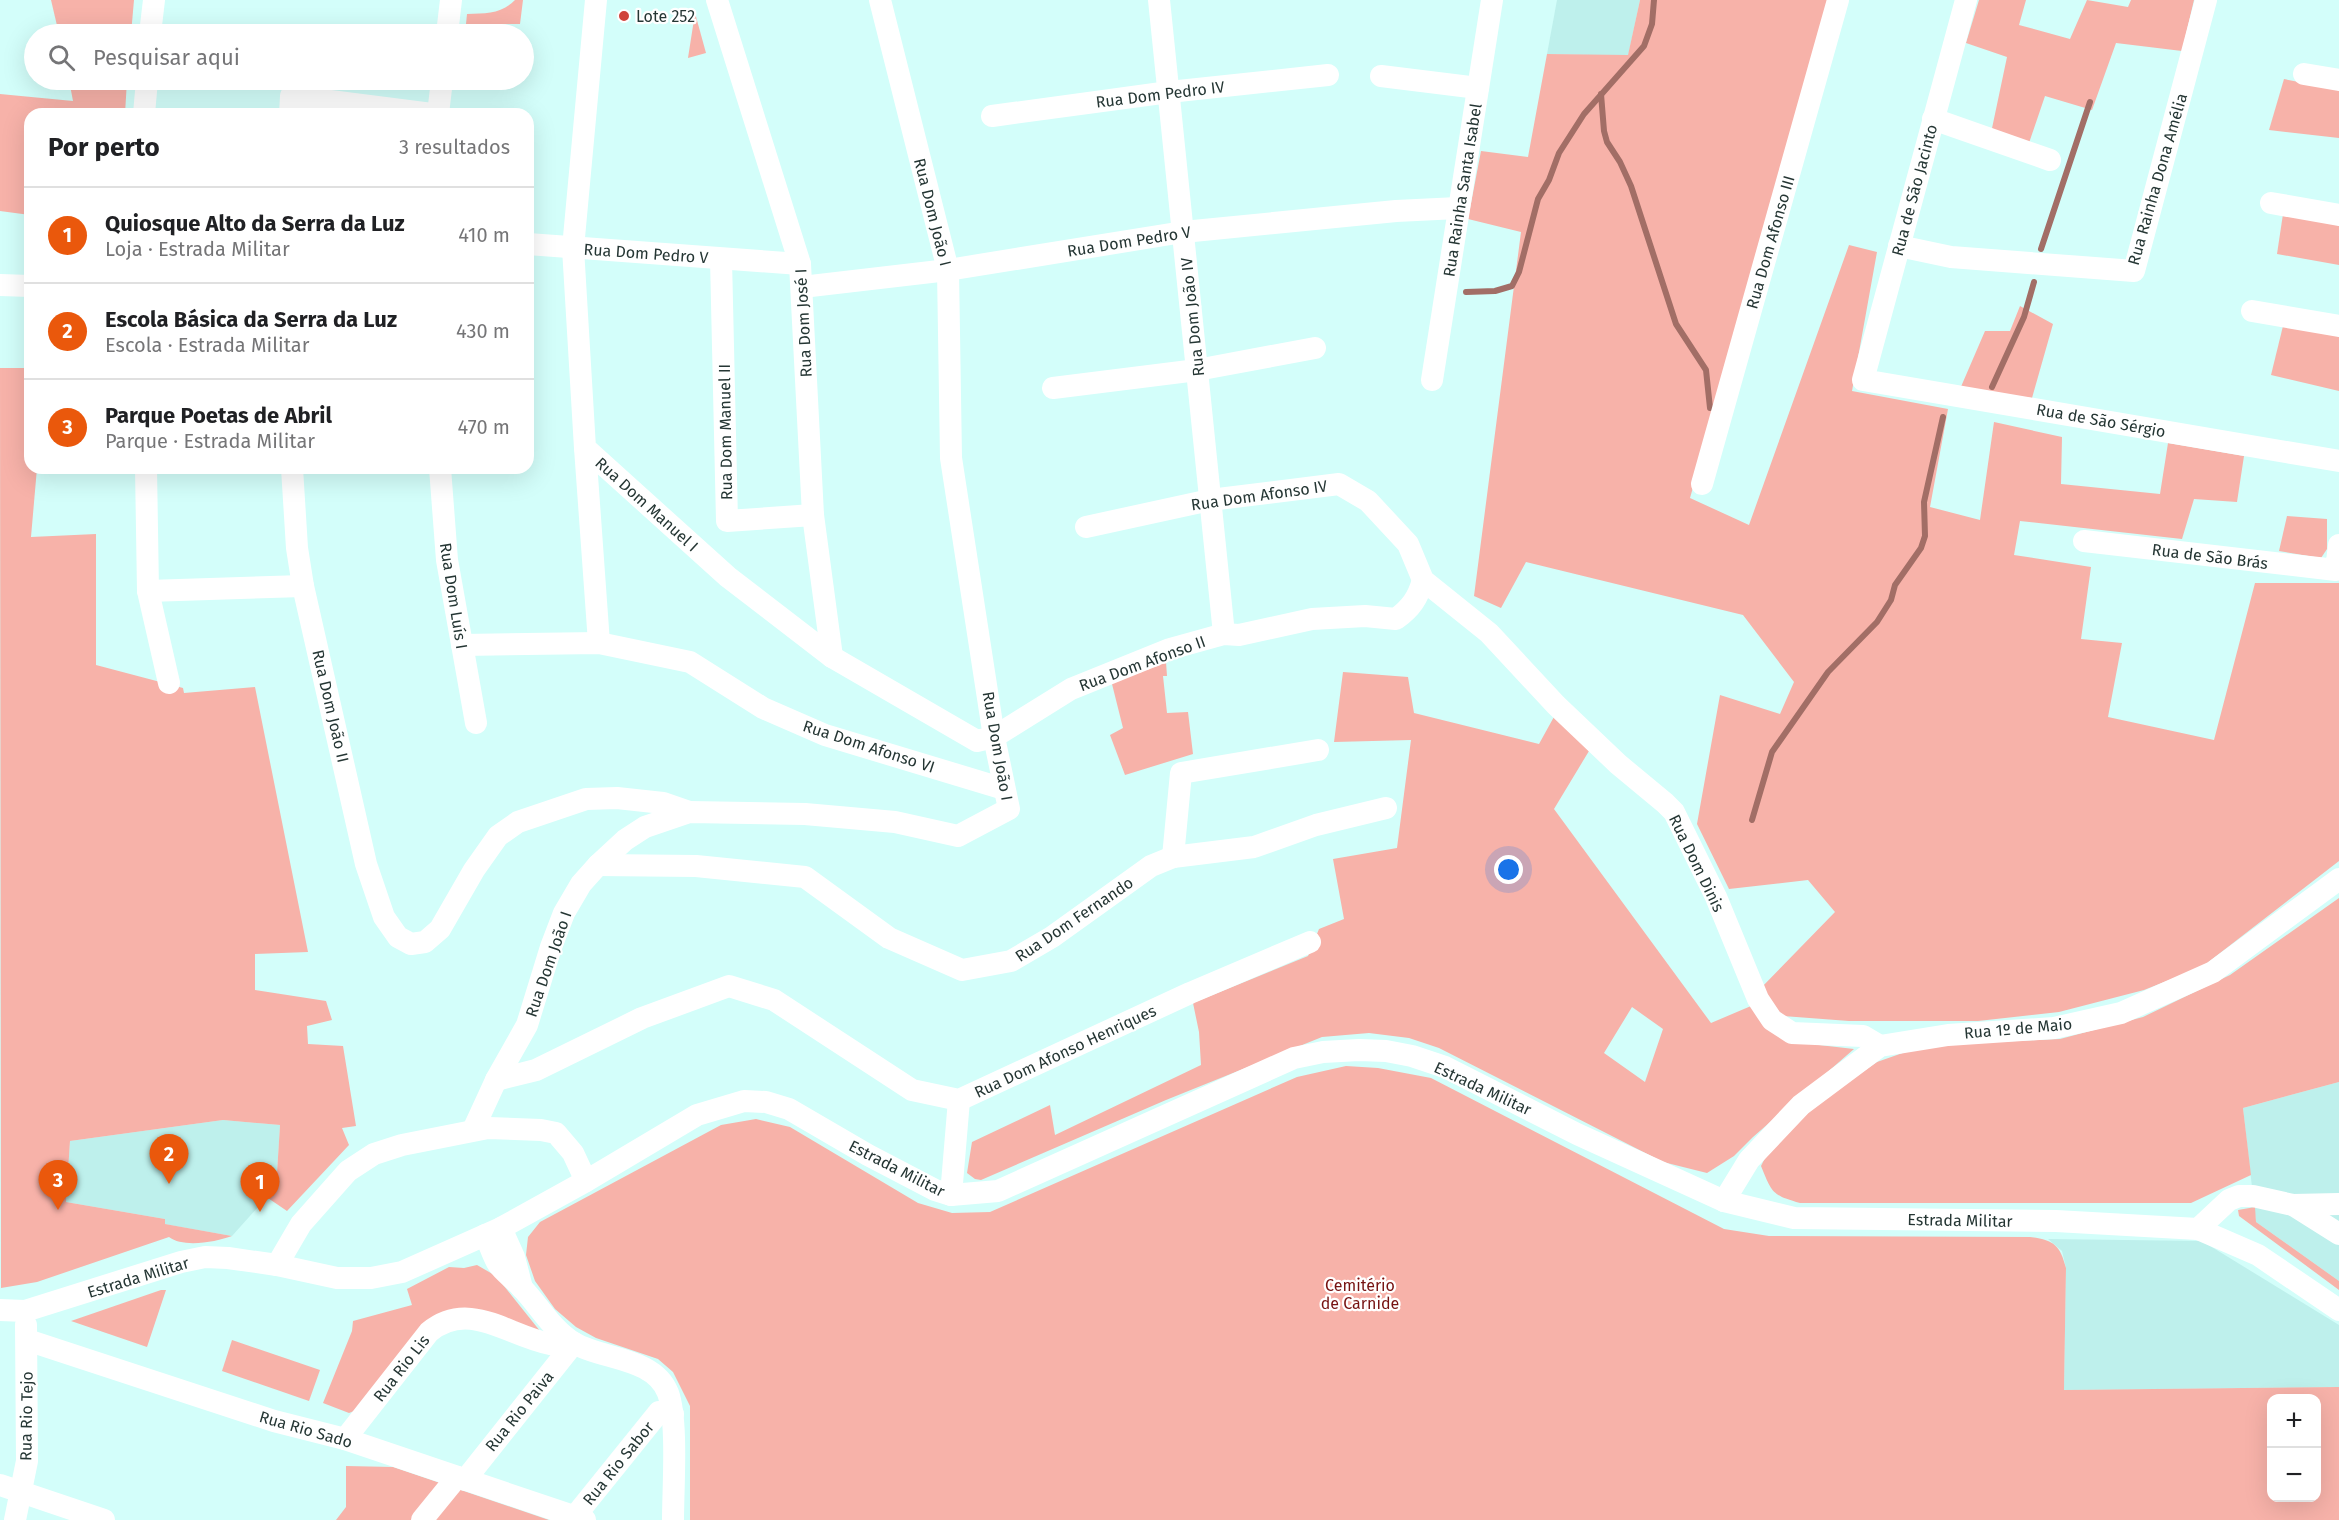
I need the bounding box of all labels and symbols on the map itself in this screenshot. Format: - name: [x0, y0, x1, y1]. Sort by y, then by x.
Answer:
- place label: Lote 252: [636, 7, 695, 26]
- marker: Lote 252: [617, 9, 631, 23]
- street label: Rua Dom Pedro IV: [1095, 77, 1226, 112]
- street label: Rua Rainha Dona Amélia: [2124, 91, 2191, 267]
- street label: Rua Rainha Santa Isabel: [1439, 102, 1486, 278]
- street label: Rua de São Jacinto: [1888, 122, 1941, 258]
- street label: Rua Dom João I: [910, 156, 955, 268]
- street label: Rua Dom Afonso III: [1742, 173, 1799, 311]
- street label: Rua Dom Pedro V: [1066, 222, 1192, 261]
- street label: Rua Dom Pedro V: [583, 240, 709, 267]
- street label: Rua Dom João IV: [1177, 256, 1208, 377]
- street label: Rua Dom José I: [791, 268, 816, 378]
- street label: Rua Dom Manuel II: [715, 364, 736, 500]
- street label: Rua de São Sérgio: [2035, 400, 2167, 441]
- street label: Rua Dom Manuel I: [591, 453, 702, 556]
- street label: Rua Dom Afonso IV: [1190, 477, 1328, 514]
- street label: Rua de São Brás: [2151, 540, 2269, 573]
- street label: Rua Dom Luís I: [436, 541, 471, 651]
- street label: Rua Dom Afonso II: [1076, 632, 1208, 695]
- street label: Rua Dom João II: [308, 648, 353, 764]
- street label: Rua Dom João I: [979, 690, 1016, 802]
- street label: Rua Dom Afonso VI: [801, 716, 937, 777]
- street label: Rua Dom Dinis: [1665, 812, 1728, 915]
- your location: [1494, 855, 1523, 884]
- street label: Rua Dom Fernando: [1012, 873, 1137, 966]
- street label: Rua Dom João I: [521, 909, 575, 1020]
- street label: Rua Dom Afonso Henriques: [971, 1001, 1159, 1102]
- street label: Rua 1º de Maio: [1963, 1014, 2073, 1043]
- street label: Estrada Militar: [1431, 1058, 1535, 1120]
- pin: 2: [150, 1134, 188, 1184]
- street label: Estrada Militar: [846, 1136, 949, 1201]
- pin: 3: [38, 1160, 78, 1210]
- pin: 1: [240, 1162, 280, 1212]
- street label: Estrada Militar: [1907, 1210, 2014, 1231]
- street label: Estrada Militar: [85, 1253, 192, 1302]
- park label: Cemitério de Carnide: [1321, 1276, 1399, 1313]
- street label: Rua Rio Lis: [369, 1331, 433, 1406]
- street label: Rua Rio Paiva: [481, 1367, 558, 1455]
- street label: Rua Rio Tejo: [16, 1371, 37, 1461]
- street label: Rua Rio Sado: [257, 1407, 355, 1452]
- street label: Rua Rio Sabor: [579, 1417, 658, 1509]

